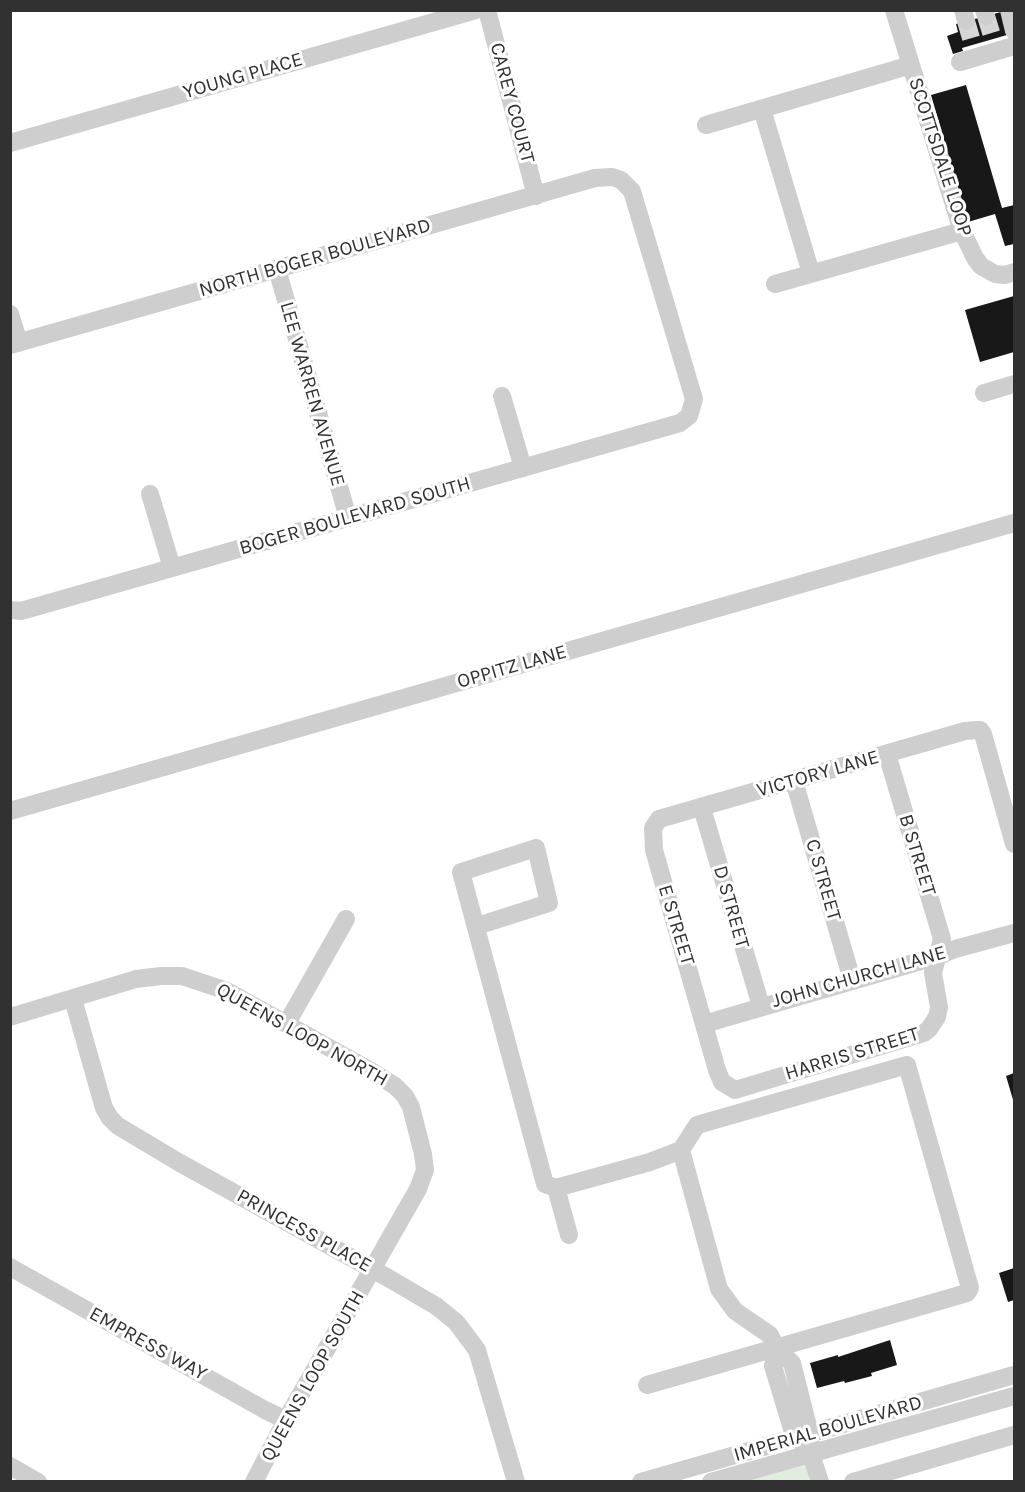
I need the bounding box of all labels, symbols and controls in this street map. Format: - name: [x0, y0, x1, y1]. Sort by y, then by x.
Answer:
- street label: CAREY COURT: [484, 40, 540, 166]
- street label: YOUNG PLACE: [180, 47, 306, 105]
- street label: SCOTTSDALE LOOP: [903, 75, 977, 239]
- street label: NORTH BOGER BOULEVARD: [196, 213, 434, 303]
- street label: LEE WARREN AVENUE: [274, 299, 350, 489]
- street label: BOGER BOULEVARD SOUTH: [237, 472, 473, 560]
- street label: OPPITZ LANE: [454, 640, 570, 694]
- street label: VICTORY LANE: [754, 745, 882, 803]
- street label: B STREET: [893, 811, 941, 899]
- street label: C STREET: [800, 836, 846, 924]
- street label: D STREET: [708, 863, 754, 951]
- street label: E STREET: [652, 882, 700, 968]
- street label: JOHN CHURCH LANE: [769, 941, 949, 1013]
- street label: QUEENS LOOP NORTH: [212, 978, 392, 1092]
- street label: HARRIS STREET: [782, 1022, 922, 1086]
- street label: PRINCESS PLACE: [232, 1184, 376, 1278]
- street label: QUEENS LOOP SOUTH: [256, 1286, 370, 1466]
- street label: EMPRESS WAY: [85, 1302, 211, 1386]
- street label: IMPERIAL BOULEVARD: [731, 1391, 925, 1467]

